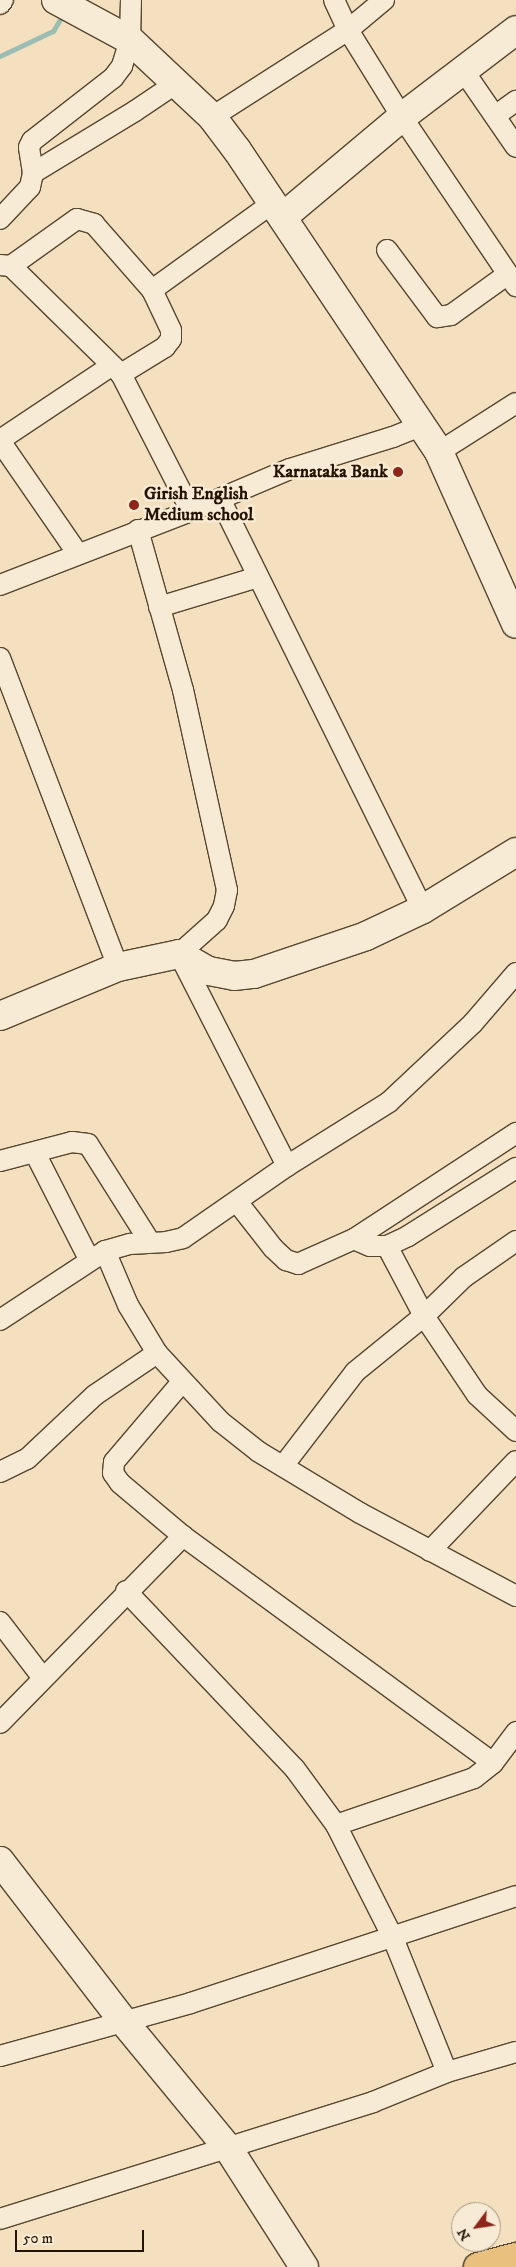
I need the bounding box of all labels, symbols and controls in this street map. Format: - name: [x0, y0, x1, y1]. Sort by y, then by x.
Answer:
- place label: Karnataka Bank: [273, 461, 388, 483]
- marker: Karnataka Bank: [392, 466, 404, 478]
- place label: Girish English Medium school: [144, 484, 253, 526]
- marker: Girish English Medium school: [128, 499, 140, 511]
- north arrow: [451, 2202, 501, 2252]
- scale bar: [18, 2220, 146, 2252]
- text: N: [453, 2225, 475, 2244]
- text: 50 m: [23, 2229, 53, 2248]

